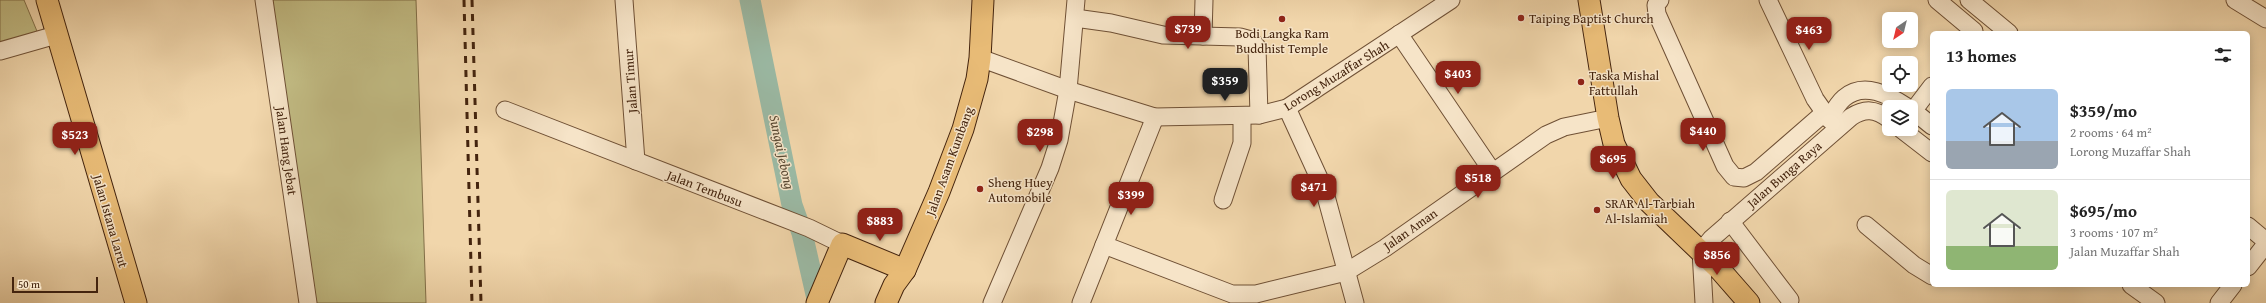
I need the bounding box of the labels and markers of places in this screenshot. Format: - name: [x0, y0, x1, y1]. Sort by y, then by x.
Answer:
- place label: Taiping Baptist Church: [1529, 9, 1654, 28]
- marker: Taiping Baptist Church: [1516, 13, 1526, 23]
- marker: Bodi Langka Ram Buddhist Temple: [1277, 14, 1287, 24]
- pin: $739: [1164, 16, 1212, 50]
- pin: $463: [1785, 17, 1833, 51]
- place label: Bodi Langka Ram Buddhist Temple: [1235, 24, 1329, 58]
- pin: $403: [1434, 61, 1482, 95]
- place label: Taska Mishal Fattullah: [1589, 66, 1660, 100]
- pin: $359: [1201, 68, 1249, 102]
- marker: Taska Mishal Fattullah: [1576, 77, 1586, 87]
- pin: $440: [1679, 118, 1727, 152]
- pin: $298: [1016, 119, 1064, 153]
- pin: $523: [51, 122, 99, 156]
- pin: $695: [1589, 146, 1637, 180]
- pin: $518: [1454, 165, 1502, 199]
- place label: Sheng Huey Automobile: [988, 173, 1053, 207]
- pin: $471: [1290, 174, 1338, 208]
- pin: $399: [1107, 182, 1155, 216]
- marker: Sheng Huey Automobile: [975, 184, 985, 194]
- place label: SRAR Al-Tarbiah Al-Islamiah: [1605, 194, 1696, 228]
- marker: SRAR Al-Tarbiah Al-Islamiah: [1592, 205, 1602, 215]
- pin: $883: [856, 208, 904, 242]
- pin: $856: [1693, 242, 1741, 276]

